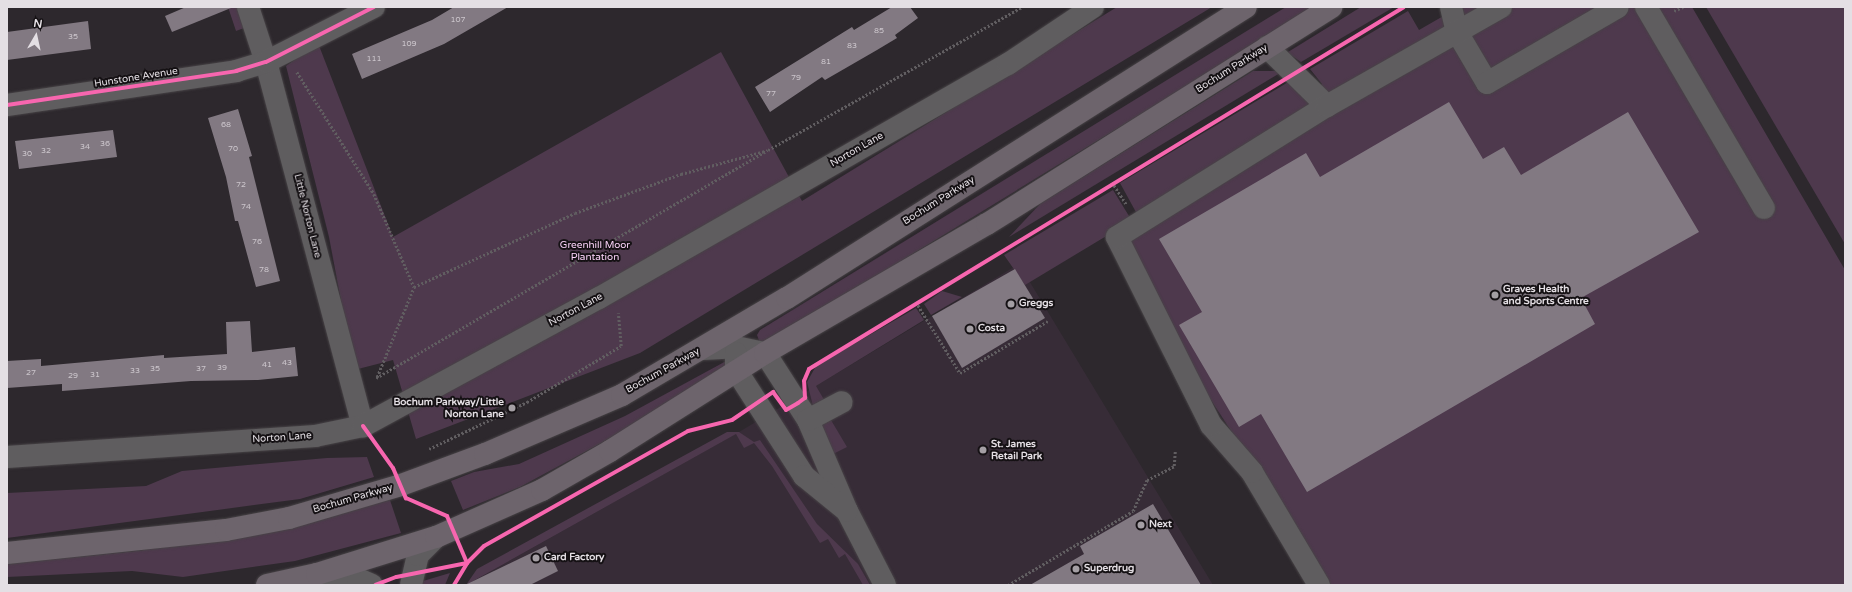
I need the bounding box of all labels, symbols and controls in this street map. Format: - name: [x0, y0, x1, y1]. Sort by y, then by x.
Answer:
- house number: 107: [450, 15, 466, 25]
- north arrow: [16, 16, 56, 56]
- text: N: [33, 17, 43, 31]
- house number: 85: [874, 26, 884, 36]
- house number: 35: [68, 32, 78, 42]
- house number: 109: [401, 39, 417, 49]
- house number: 83: [847, 41, 857, 51]
- street label: Bochum Parkway: [1194, 42, 1270, 96]
- house number: 111: [366, 54, 382, 64]
- house number: 81: [821, 57, 831, 67]
- street label: Hunstone Avenue: [93, 65, 179, 91]
- house number: 79: [791, 73, 801, 83]
- house number: 77: [766, 89, 776, 99]
- house number: 68: [221, 120, 231, 130]
- street label: Norton Lane: [828, 130, 886, 170]
- house number: 36: [100, 139, 110, 149]
- house number: 34: [80, 142, 90, 152]
- house number: 70: [228, 144, 238, 154]
- house number: 32: [41, 146, 51, 156]
- house number: 30: [22, 149, 32, 159]
- street label: Little Norton Lane: [291, 173, 323, 259]
- street label: Bochum Parkway: [901, 174, 977, 228]
- house number: 72: [236, 180, 246, 190]
- house number: 74: [241, 202, 251, 212]
- house number: 76: [252, 237, 262, 247]
- park label: Greenhill Moor Plantation: [560, 239, 630, 262]
- house number: 78: [259, 265, 269, 275]
- place label: Graves Health and Sports Centre: [1503, 283, 1589, 306]
- marker: Graves Health and Sports Centre: [1490, 290, 1500, 300]
- street label: Norton Lane: [547, 291, 605, 329]
- place label: Greggs: [1019, 298, 1053, 310]
- marker: Greggs: [1006, 299, 1016, 309]
- place label: Costa: [978, 323, 1005, 335]
- marker: Costa: [965, 324, 975, 334]
- street label: Bochum Parkway: [624, 346, 702, 396]
- house number: 43: [282, 358, 292, 368]
- house number: 41: [262, 360, 272, 370]
- house number: 39: [217, 363, 227, 373]
- house number: 35: [150, 364, 160, 374]
- house number: 37: [196, 364, 206, 374]
- house number: 33: [130, 366, 140, 376]
- house number: 27: [26, 368, 36, 378]
- house number: 31: [90, 370, 100, 380]
- house number: 29: [68, 371, 78, 381]
- place label: Bochum Parkway/Little Norton Lane: [393, 396, 504, 420]
- marker: Bochum Parkway/Little Norton Lane: [507, 403, 517, 413]
- street label: Norton Lane: [252, 430, 312, 446]
- place label: St. James Retail Park: [991, 438, 1042, 462]
- marker: St. James Retail Park: [978, 445, 988, 455]
- street label: Bochum Parkway: [312, 482, 394, 516]
- place label: Next: [1149, 519, 1172, 531]
- marker: Next: [1136, 520, 1146, 530]
- place label: Card Factory: [544, 552, 604, 564]
- marker: Card Factory: [531, 553, 541, 563]
- place label: Superdrug: [1084, 563, 1134, 575]
- marker: Superdrug: [1071, 564, 1081, 574]

